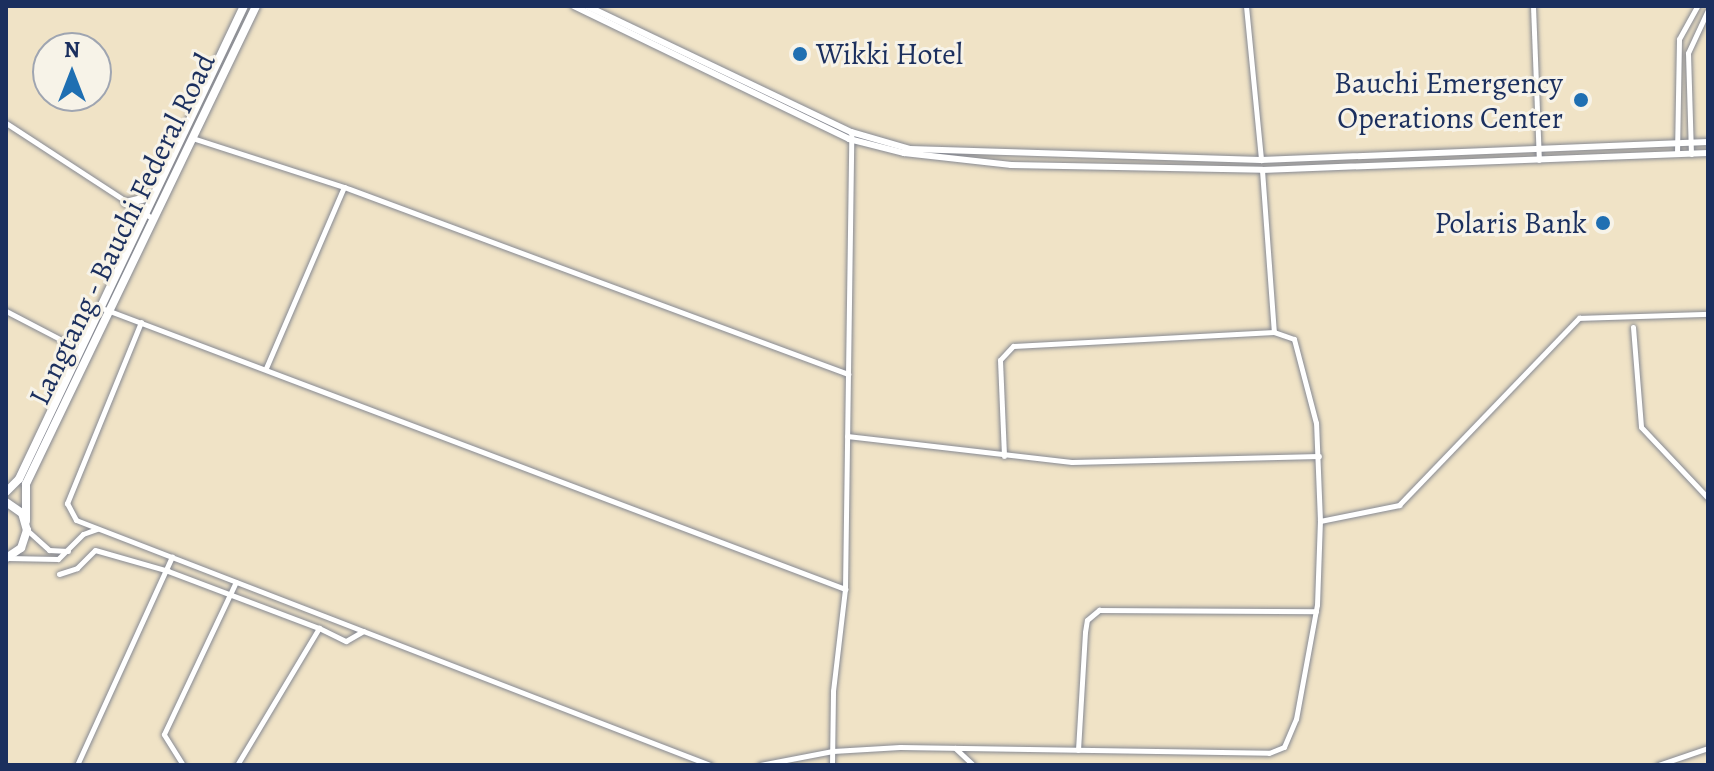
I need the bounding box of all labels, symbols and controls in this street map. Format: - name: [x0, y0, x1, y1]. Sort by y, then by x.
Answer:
- north arrow: [32, 32, 112, 112]
- text: N: [64, 35, 80, 65]
- place label: Wikki Hotel: [816, 36, 963, 72]
- marker: Wikki Hotel: [791, 45, 809, 63]
- street label: Langtang - Bauchi Federal Road: [21, 47, 223, 411]
- place label: Bauchi Emergency Operations Center: [1334, 65, 1563, 136]
- marker: Bauchi Emergency Operations Center: [1570, 89, 1592, 111]
- place label: Polaris Bank: [1434, 205, 1587, 241]
- marker: Polaris Bank: [1594, 214, 1612, 232]

